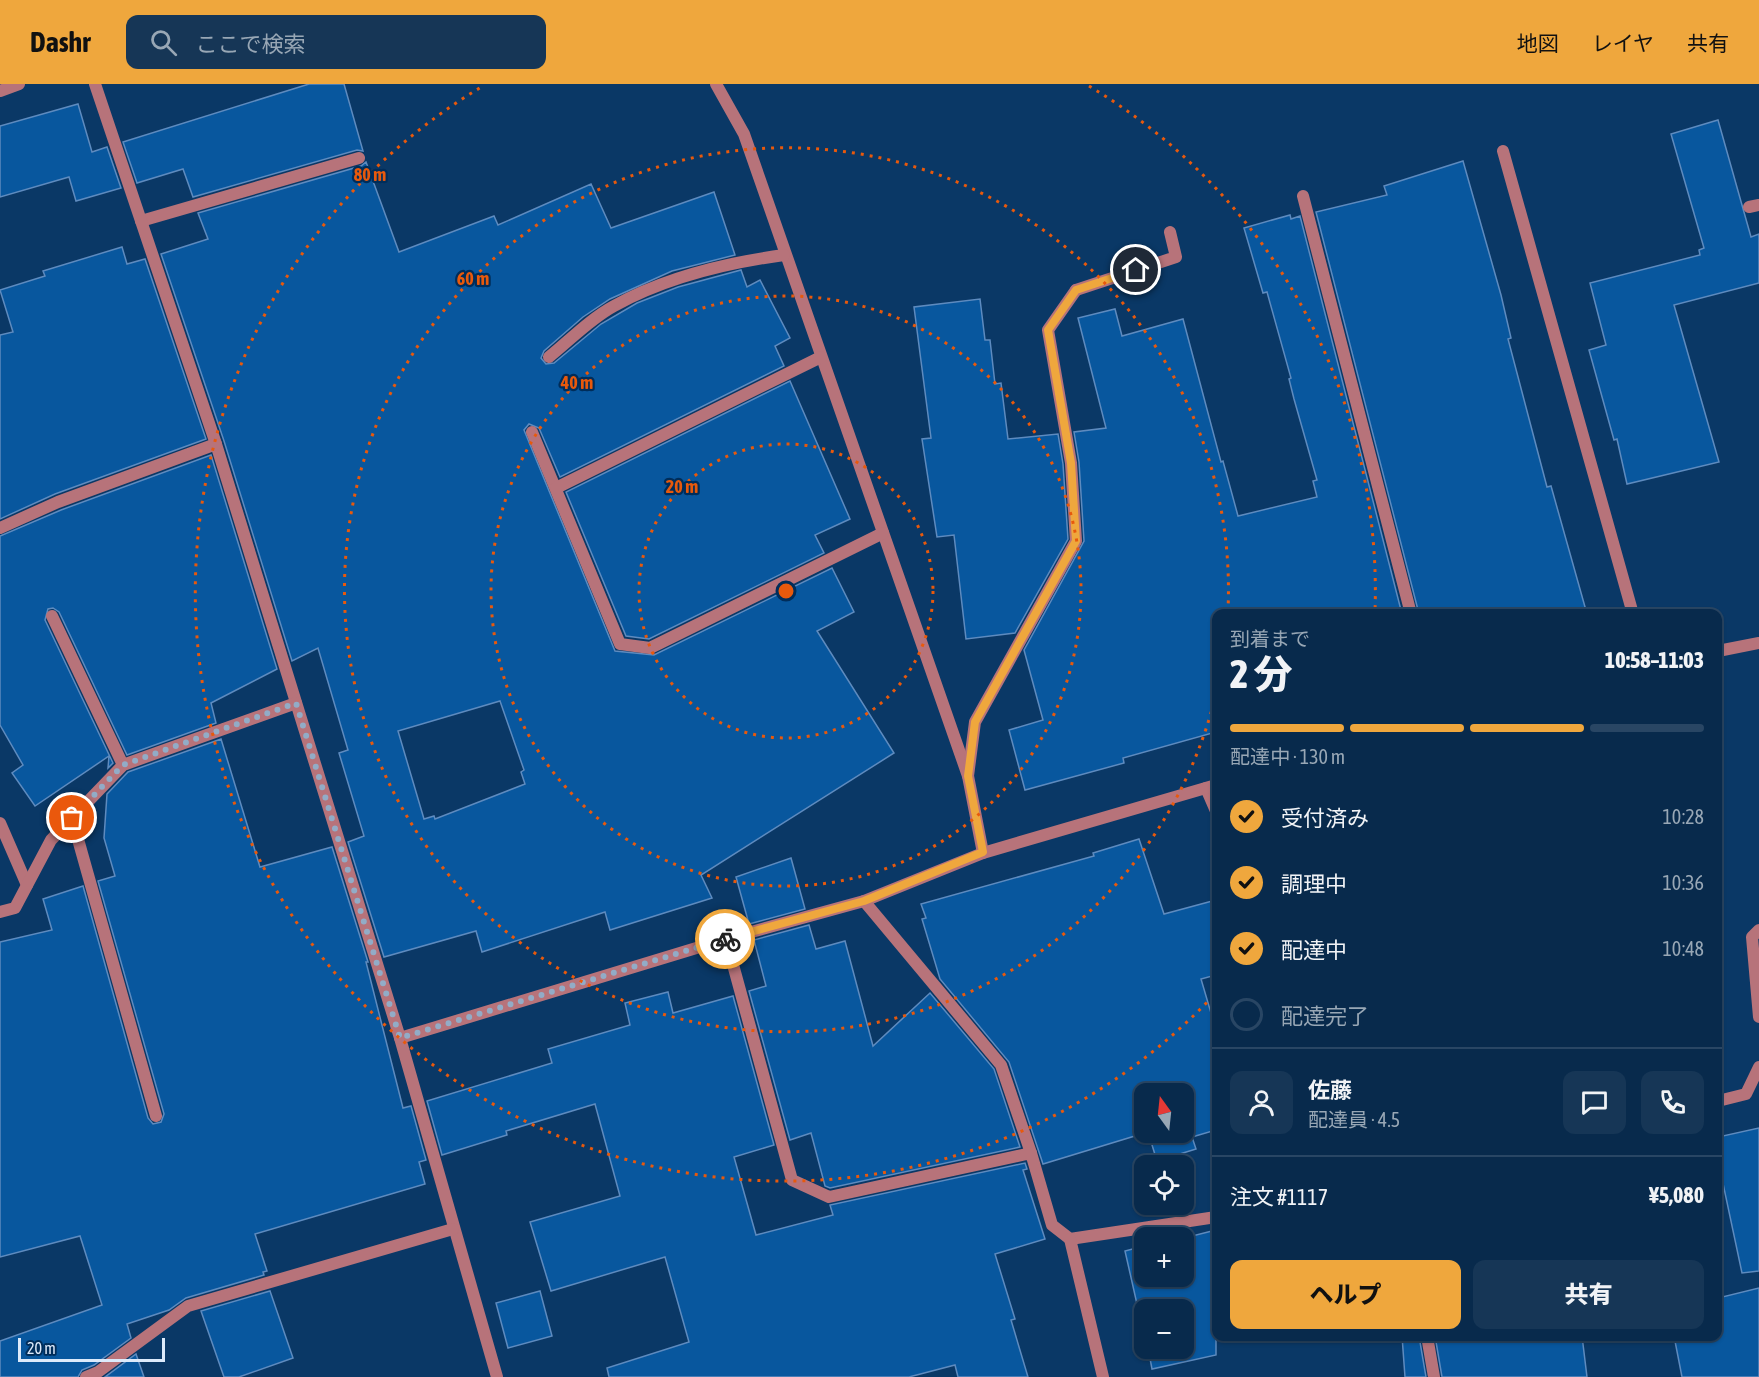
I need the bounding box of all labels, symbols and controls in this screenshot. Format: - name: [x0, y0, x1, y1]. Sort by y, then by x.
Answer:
- search box: [126, 15, 546, 69]
- text: Dashr: [30, 26, 90, 58]
- icon: search: [147, 26, 180, 59]
- text: ここで検索: [195, 31, 305, 57]
- text: 地図: [1517, 31, 1559, 55]
- text: レイヤ: [1592, 31, 1654, 55]
- text: 共有: [1687, 31, 1729, 55]
- text: 80 m: [354, 164, 386, 185]
- pin: [1110, 244, 1161, 295]
- icon: home: [1119, 253, 1152, 286]
- text: 60 m: [457, 268, 489, 289]
- text: 40 m: [560, 372, 593, 393]
- text: 20 m: [666, 476, 698, 497]
- centre of rings: [776, 581, 796, 601]
- text: 到着まで: [1230, 627, 1310, 650]
- text: 10:58–11:03: [1605, 647, 1704, 673]
- text: 2 分: [1230, 652, 1293, 696]
- text: 配達中 · 130 m: [1230, 745, 1345, 768]
- pin: [46, 792, 97, 843]
- icon: check: [1230, 800, 1263, 833]
- icon: bag: [55, 801, 88, 834]
- text: 受付済み: [1281, 805, 1369, 831]
- text: 10:28: [1662, 805, 1704, 828]
- icon: check: [1230, 866, 1263, 899]
- text: 調理中: [1281, 871, 1347, 897]
- text: 10:36: [1662, 871, 1704, 894]
- courier: [695, 909, 755, 969]
- icon: bike: [709, 923, 742, 956]
- icon: check: [1230, 932, 1263, 965]
- text: 配達中: [1281, 937, 1347, 963]
- text: 10:48: [1662, 937, 1704, 960]
- text: 配達完了: [1281, 1003, 1369, 1029]
- button: person: [1230, 1071, 1293, 1134]
- button: chat: [1563, 1071, 1626, 1134]
- button: phone: [1641, 1071, 1704, 1134]
- text: 佐藤: [1308, 1077, 1352, 1103]
- north arrow: [1134, 1083, 1194, 1143]
- map controls: [1134, 1083, 1194, 1359]
- text: 配達員 · 4.5: [1308, 1108, 1400, 1131]
- button: locate: [1134, 1155, 1194, 1215]
- text: ¥5,080: [1649, 1182, 1704, 1208]
- text: 注文 #1117: [1230, 1184, 1328, 1210]
- button: +: [1134, 1227, 1194, 1287]
- button: ヘルプ: [1230, 1260, 1461, 1329]
- button: 共有: [1473, 1260, 1704, 1329]
- button: −: [1134, 1299, 1194, 1359]
- scale bar: [18, 1335, 165, 1362]
- text: 20 m: [27, 1339, 56, 1357]

